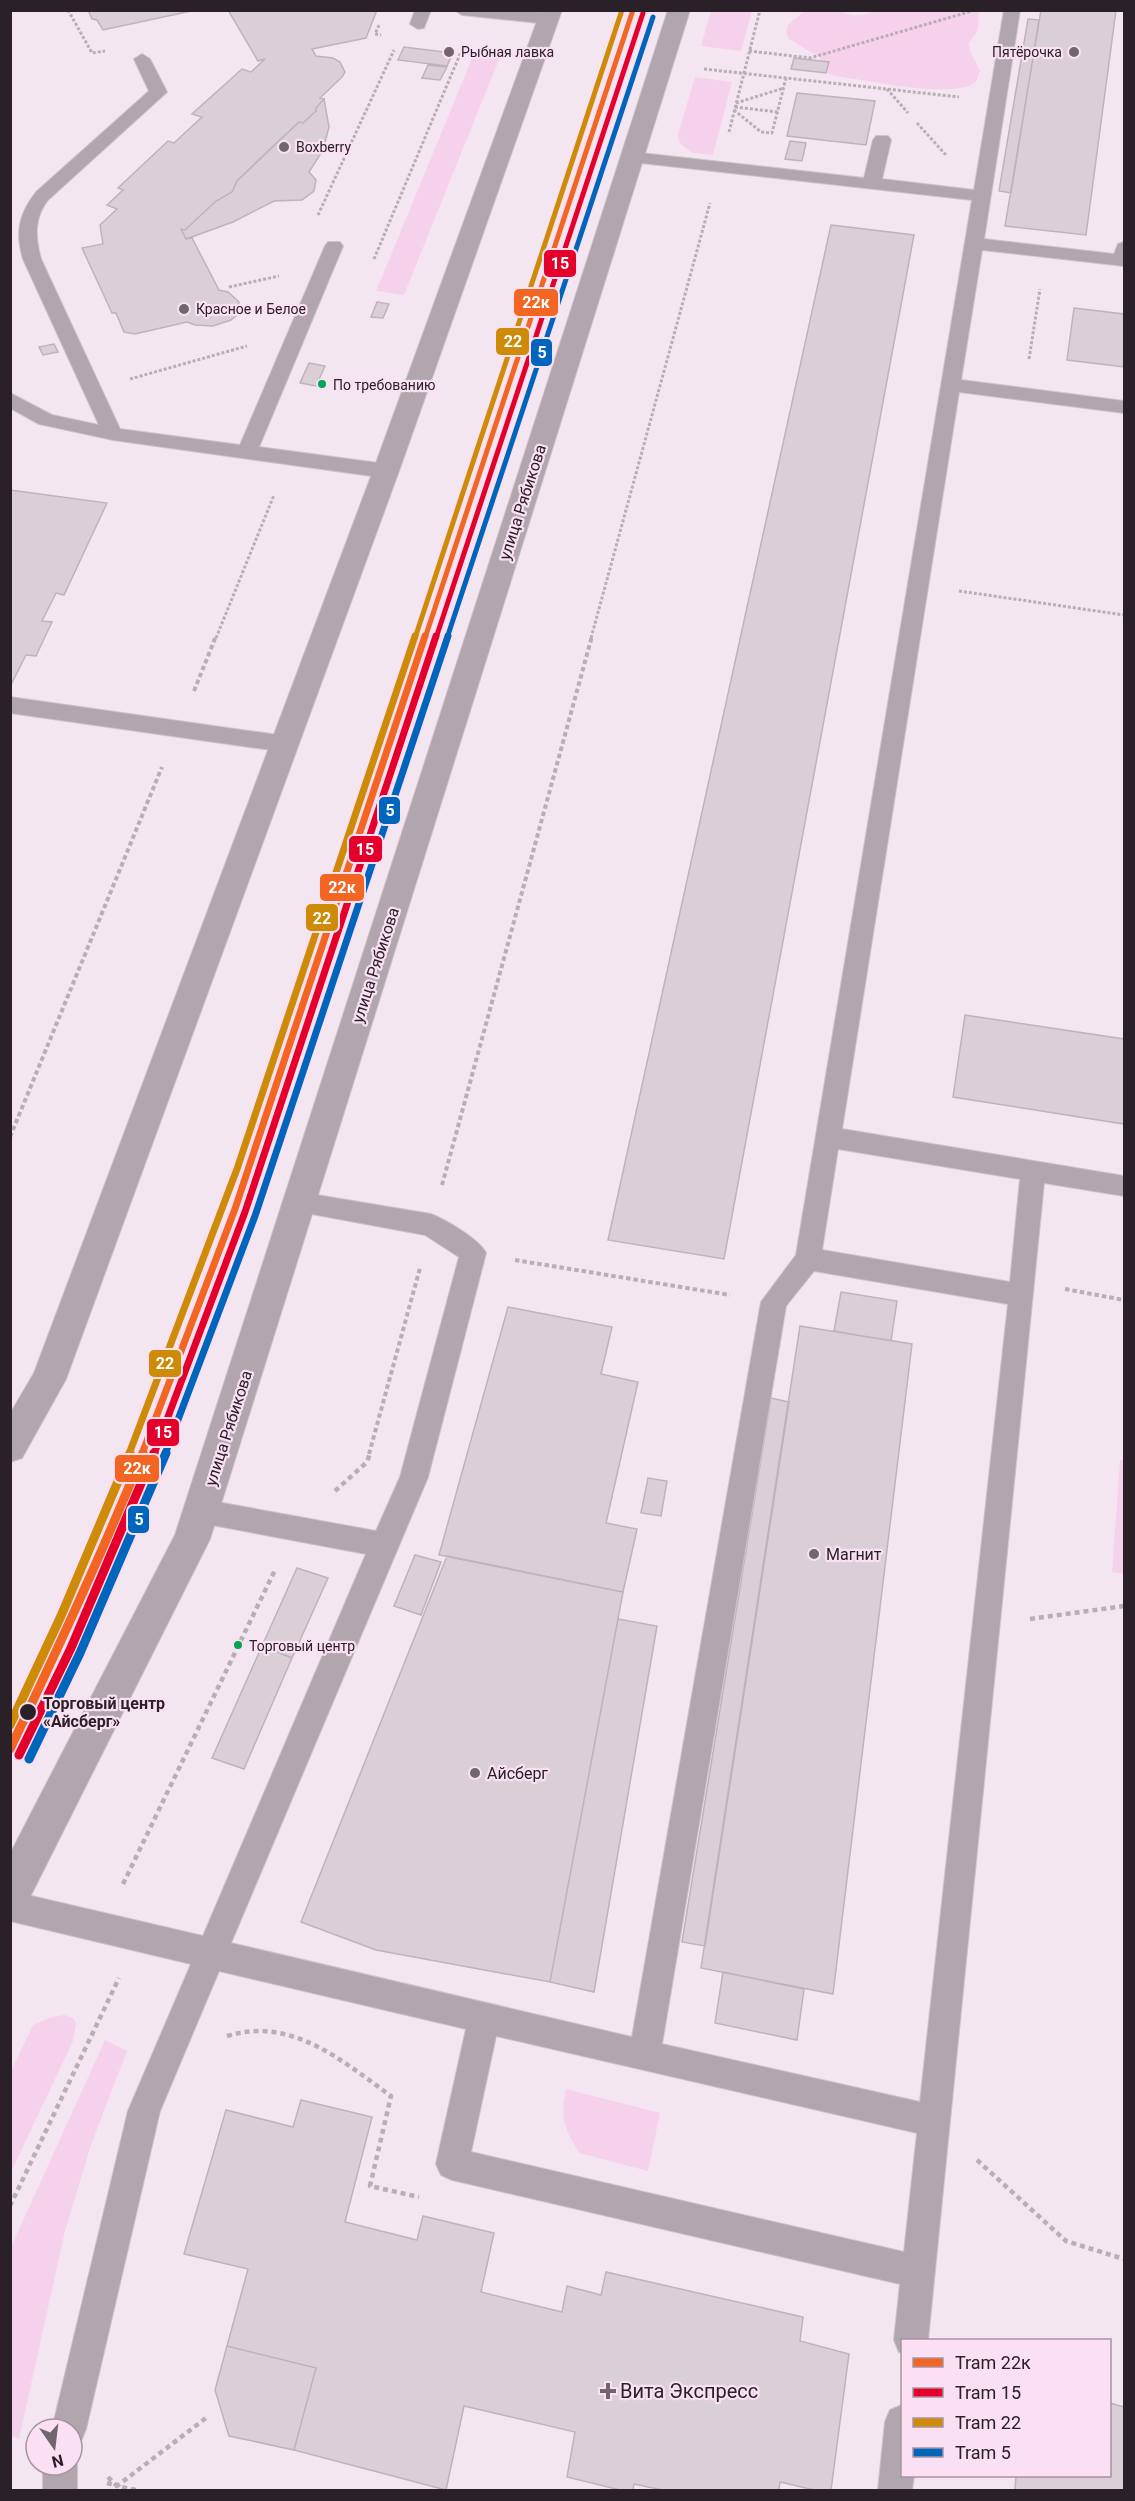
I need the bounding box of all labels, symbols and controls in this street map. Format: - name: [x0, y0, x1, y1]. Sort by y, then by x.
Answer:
- place label: Рыбная лавка: [461, 44, 554, 60]
- place label: Пятёрочка: [992, 44, 1062, 60]
- marker: Рыбная лавка: [442, 45, 456, 59]
- marker: Пятёрочка: [1067, 45, 1081, 59]
- place label: Boxberry: [296, 139, 351, 155]
- marker: Boxberry: [277, 140, 291, 154]
- line badge: 15: [543, 249, 577, 278]
- text: 15: [551, 254, 569, 273]
- line badge: 22к: [513, 288, 559, 317]
- text: 22к: [522, 293, 551, 312]
- place label: Красное и Белое: [196, 301, 306, 317]
- marker: Красное и Белое: [177, 302, 191, 316]
- line badge: 22: [495, 327, 530, 356]
- text: 22: [504, 332, 522, 351]
- line badge: 5: [530, 338, 553, 367]
- text: 5: [537, 343, 547, 362]
- place label: По требованию: [333, 377, 435, 393]
- marker: По требованию: [316, 378, 328, 390]
- street label: улица Рябикова: [495, 442, 550, 562]
- line badge: 5: [378, 796, 401, 825]
- text: 5: [385, 801, 395, 820]
- line badge: 15: [348, 835, 383, 863]
- text: 15: [356, 840, 374, 859]
- line badge: 22к: [319, 873, 365, 902]
- text: 22к: [328, 878, 357, 897]
- line badge: 22: [305, 903, 339, 932]
- street label: улица Рябикова: [348, 905, 403, 1025]
- text: 22: [313, 909, 331, 928]
- line badge: 22: [148, 1349, 182, 1378]
- text: 22: [156, 1354, 174, 1373]
- street label: улица Рябикова: [201, 1368, 256, 1488]
- line badge: 15: [146, 1418, 180, 1447]
- text: 15: [154, 1423, 172, 1442]
- line badge: 22к: [114, 1454, 160, 1483]
- text: 22к: [123, 1459, 152, 1478]
- line badge: 5: [127, 1505, 150, 1534]
- text: 5: [134, 1510, 144, 1529]
- place label: Магнит: [826, 1545, 882, 1564]
- marker: Магнит: [807, 1547, 821, 1561]
- place label: Торговый центр: [249, 1638, 355, 1654]
- marker: Торговый центр: [232, 1639, 244, 1651]
- place label: Торговый центр «Айсберг»: [43, 1694, 165, 1731]
- marker: Торговый центр «Айсберг»: [18, 1702, 38, 1722]
- place label: Айсберг: [487, 1764, 548, 1783]
- marker: Айсберг: [468, 1766, 482, 1780]
- legend: [901, 2339, 1111, 2477]
- text: Tram 22к: [955, 2352, 1031, 2373]
- place label: Вита Экспресс: [620, 2379, 758, 2403]
- text: Tram 15: [955, 2382, 1021, 2403]
- marker: Вита Экспресс: [601, 2384, 615, 2398]
- text: Tram 22: [955, 2412, 1021, 2433]
- north arrow: [24, 2417, 84, 2477]
- text: Tram 5: [955, 2442, 1011, 2463]
- text: N: [50, 2450, 65, 2472]

